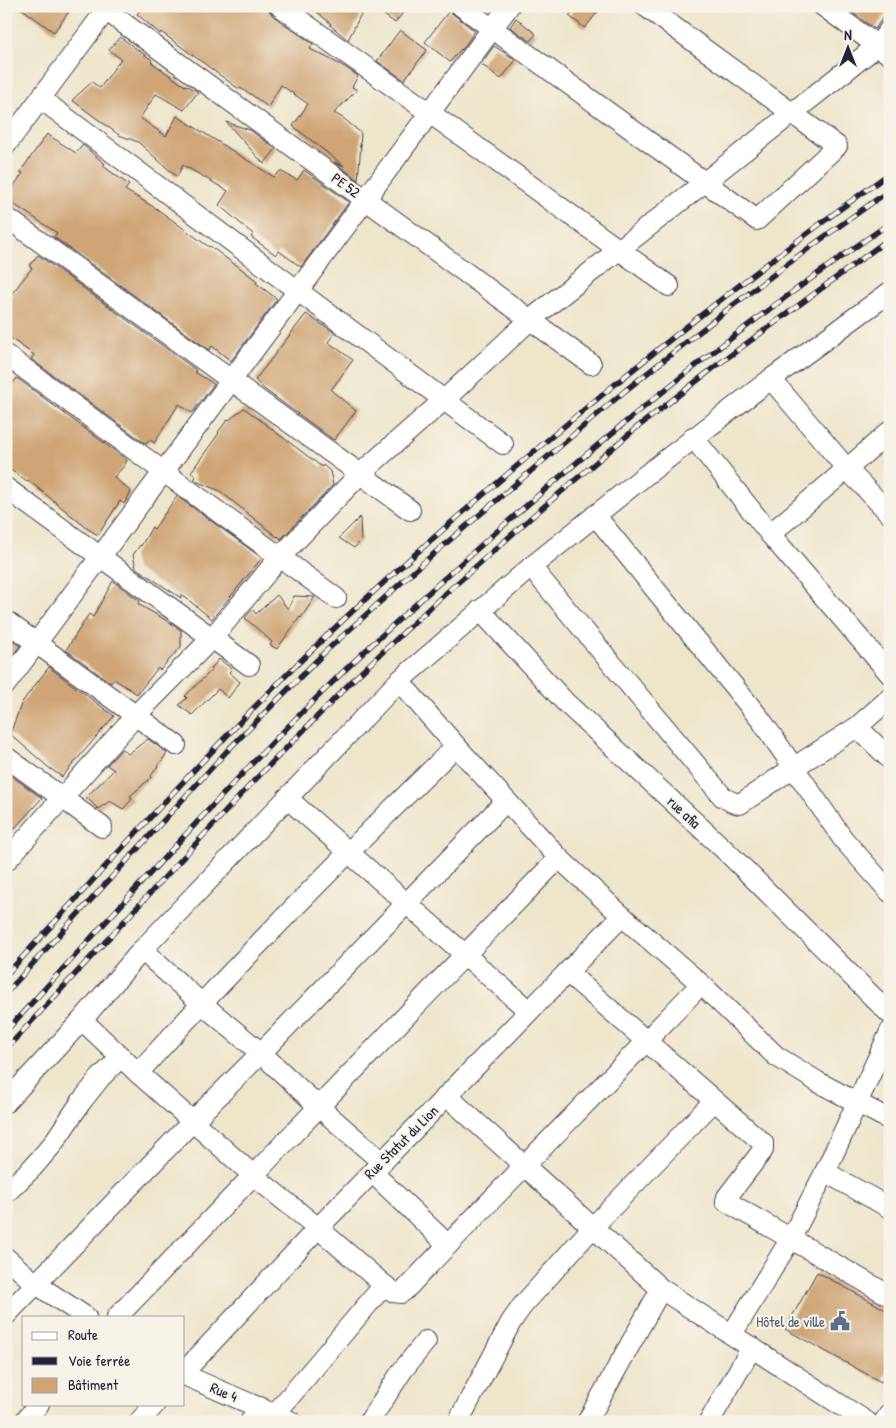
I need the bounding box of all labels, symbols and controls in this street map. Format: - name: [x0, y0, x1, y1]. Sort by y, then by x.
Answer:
- north arrow: [824, 22, 874, 72]
- text: N: [844, 25, 852, 44]
- street label: PE 52: [327, 167, 365, 203]
- street label: rue afia: [663, 791, 705, 833]
- street label: Rue Statut du Lion: [359, 1100, 443, 1184]
- public building icon: Hôtel de ville: [829, 1310, 851, 1332]
- place label: Hôtel de ville: [756, 1311, 825, 1332]
- legend: [22, 1316, 185, 1406]
- text: Route: [68, 1324, 98, 1345]
- text: Voie ferrée: [68, 1350, 130, 1371]
- text: Bâtiment: [68, 1374, 119, 1395]
- street label: Rue 4: [207, 1377, 241, 1407]

